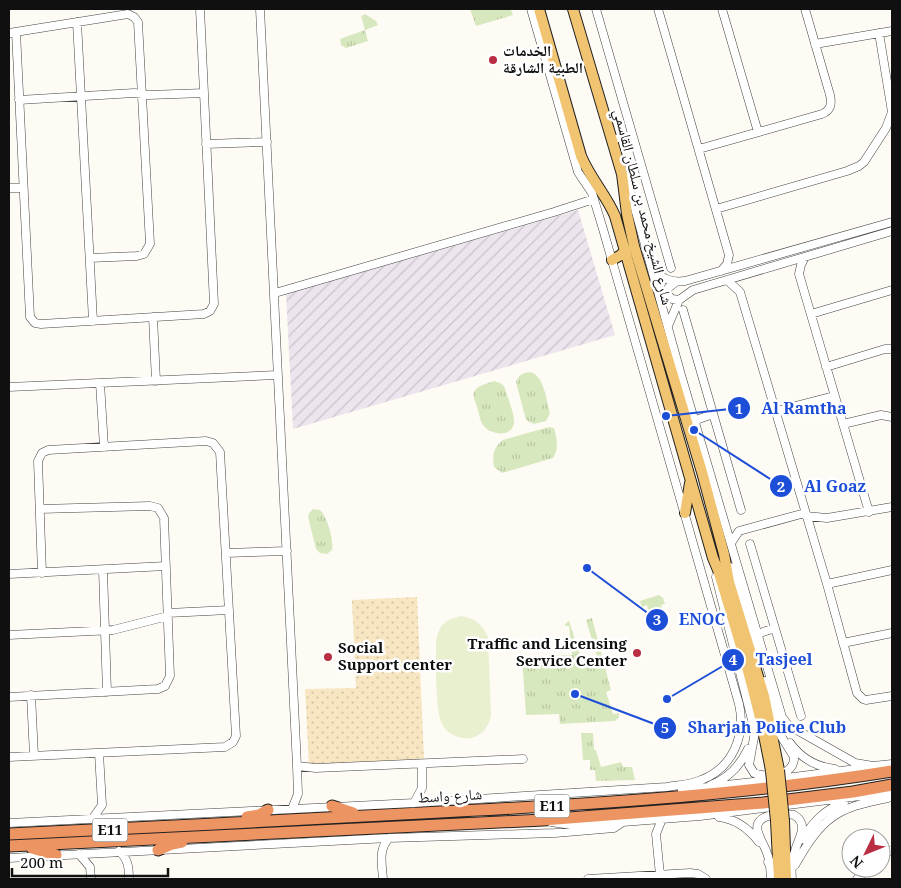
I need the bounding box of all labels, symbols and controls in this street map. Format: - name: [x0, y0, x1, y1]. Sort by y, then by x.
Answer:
- place label: الخدمات الطبية الشارقة: [503, 40, 583, 77]
- marker: الخدمات الطبية الشارقة: [487, 54, 499, 66]
- street label: شارع الشيخ محمد بن سلطان القاسمي: [607, 107, 678, 308]
- callout: Al Ramtha: [727, 393, 857, 424]
- text: Al Ramtha: [761, 397, 847, 419]
- text: 1: [735, 398, 743, 418]
- callout: Al Goaz: [769, 471, 876, 502]
- text: Al Goaz: [804, 475, 866, 497]
- text: 2: [777, 476, 785, 496]
- callout: ENOC: [644, 604, 735, 635]
- text: ENOC: [679, 608, 725, 630]
- text: 3: [653, 609, 661, 629]
- place label: Traffic and Licensing Service Center: [468, 633, 628, 670]
- place label: Social Support center: [338, 637, 452, 674]
- callout: Tasjeel: [721, 644, 822, 675]
- marker: Traffic and Licensing Service Center: [631, 647, 643, 659]
- text: Tasjeel: [756, 648, 813, 670]
- text: 4: [729, 649, 738, 669]
- marker: Social Support center: [322, 651, 334, 663]
- callout: Sharjah Police Club: [653, 712, 856, 743]
- text: Sharjah Police Club: [688, 716, 846, 738]
- text: 5: [661, 717, 669, 737]
- street label: شارع واسط: [417, 783, 483, 808]
- road number: E11: [534, 794, 570, 818]
- road number: E11: [92, 818, 128, 842]
- north arrow: [841, 828, 891, 878]
- scale bar: [12, 846, 169, 878]
- text: 200 m: [20, 852, 63, 872]
- text: N: [845, 852, 867, 873]

